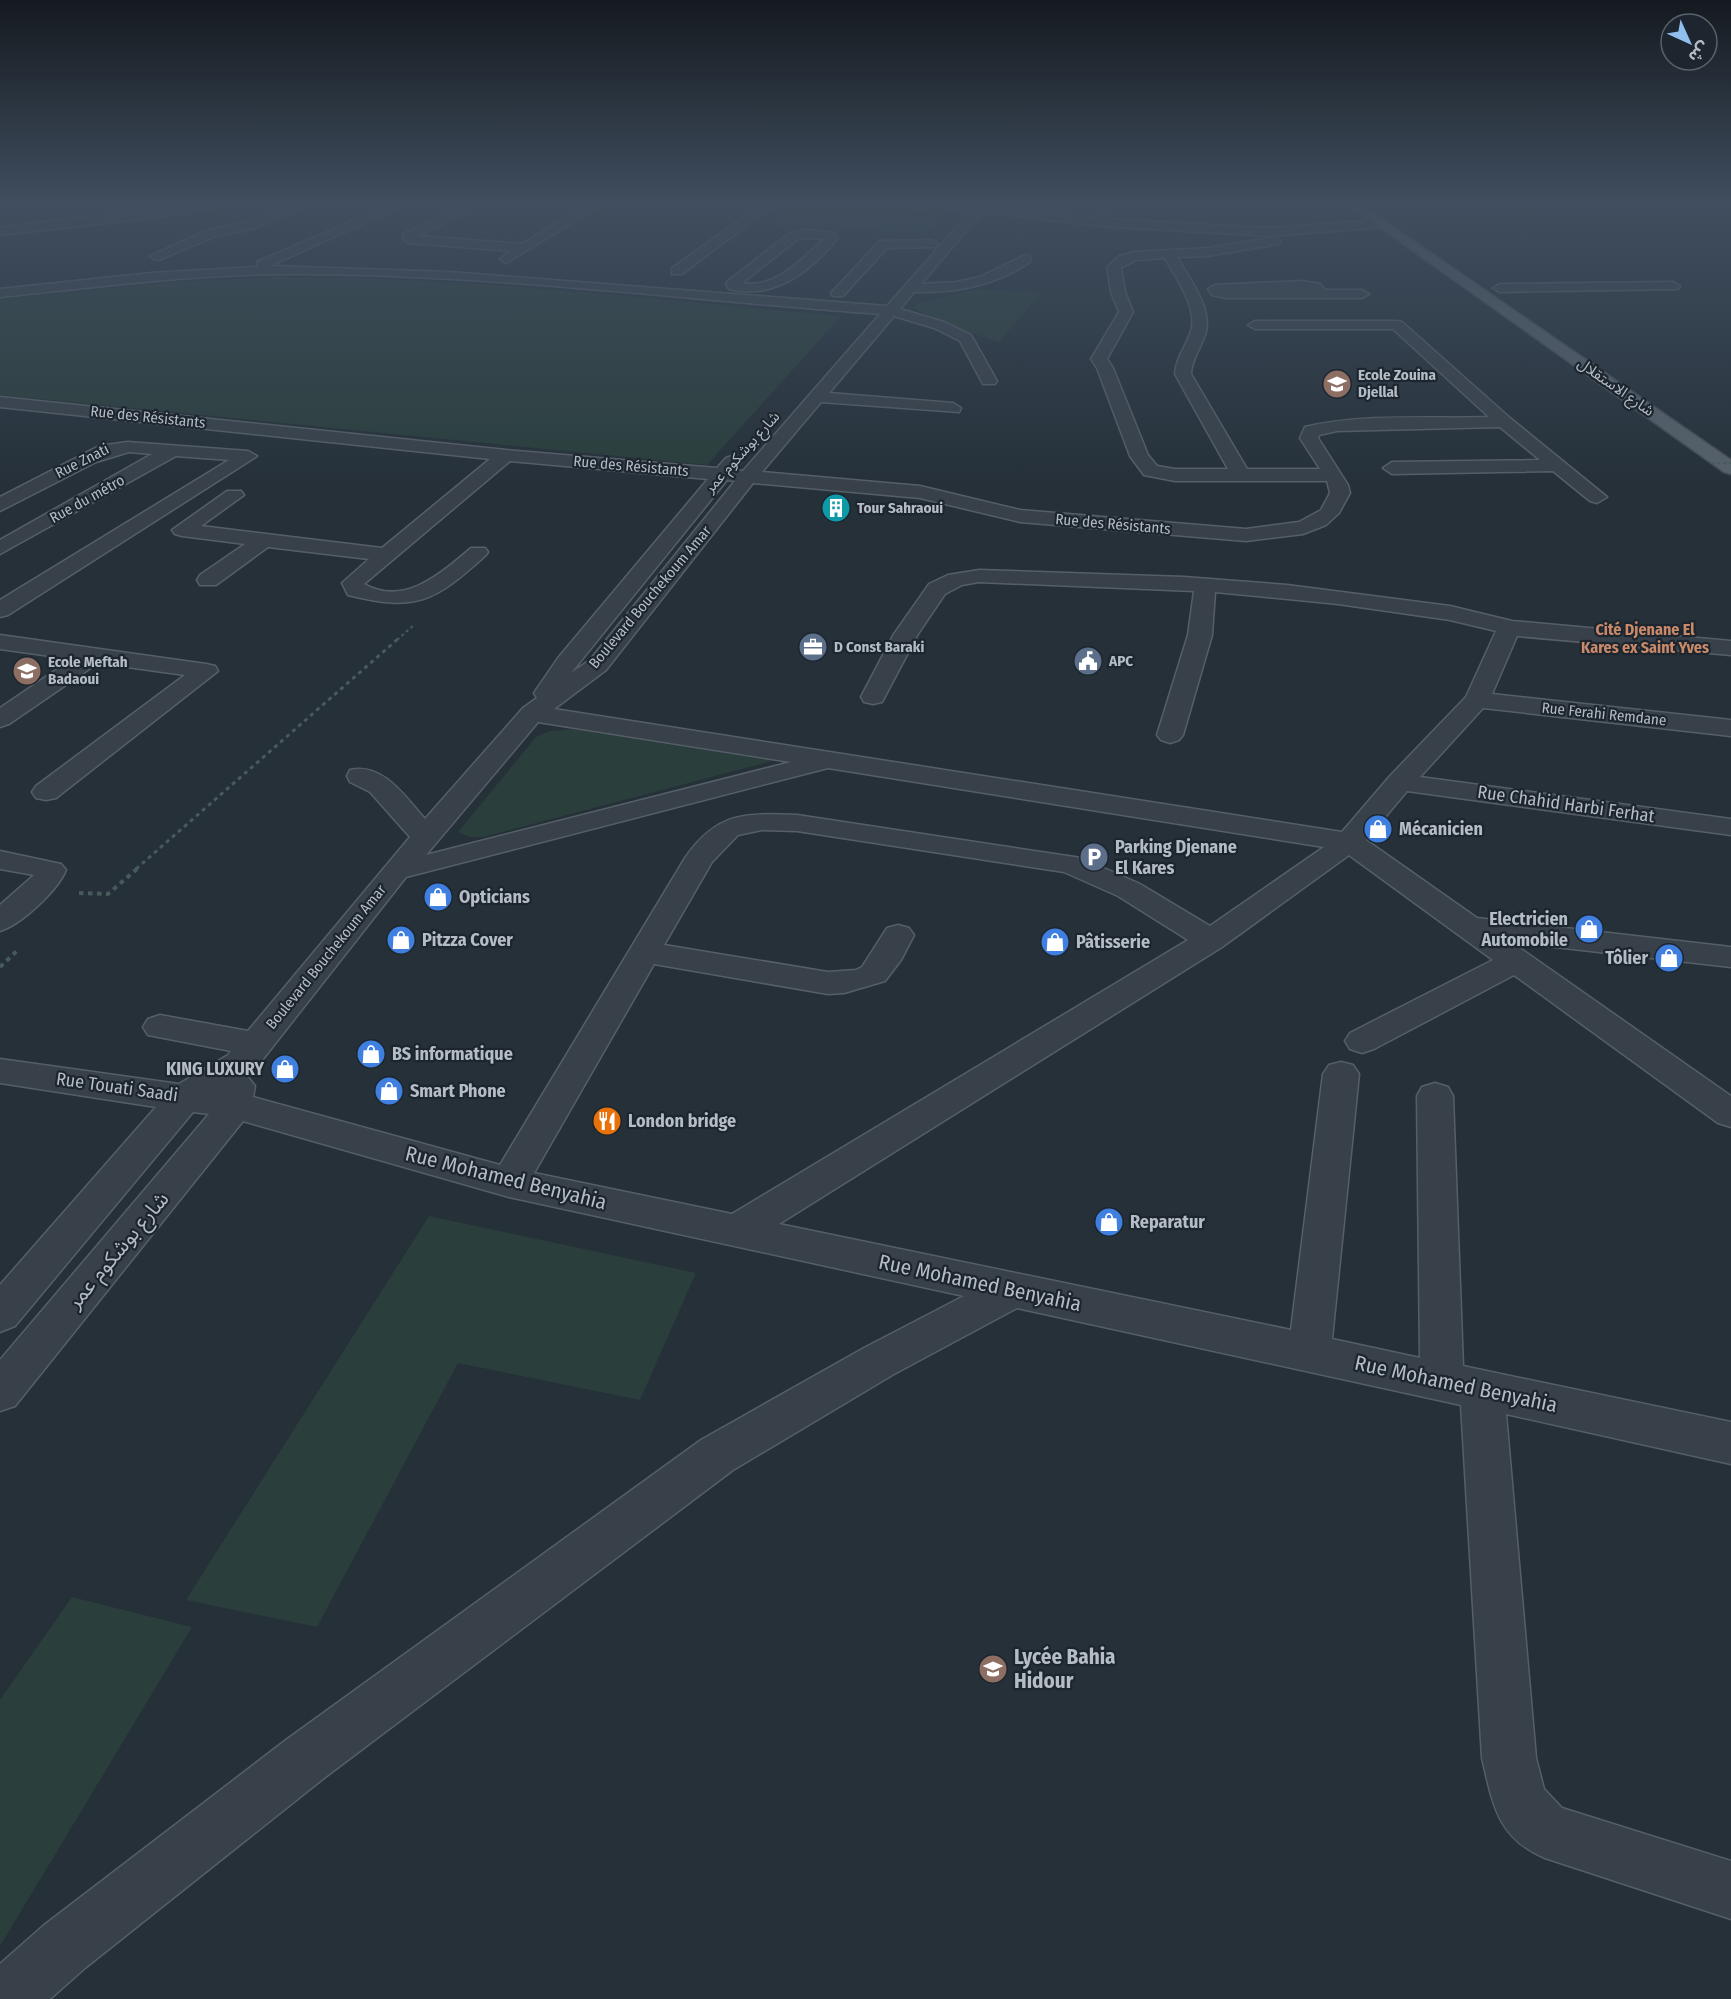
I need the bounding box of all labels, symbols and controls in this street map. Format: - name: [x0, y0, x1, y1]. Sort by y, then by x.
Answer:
- north arrow: [1659, 12, 1719, 72]
- text: ش: [1685, 38, 1714, 67]
- street label: شارع الاستقلال: [1573, 354, 1658, 423]
- place label: Ecole Zouina Djellal: [1358, 366, 1436, 401]
- school or university icon: Ecole Zouina Djellal: [1321, 368, 1353, 400]
- street label: Rue des Résistants: [90, 402, 206, 432]
- street label: شارع بوشكوم عمر: [700, 407, 786, 499]
- street label: Rue Znati: [52, 440, 112, 482]
- street label: Rue des Résistants: [573, 452, 689, 480]
- street label: Rue du métro: [46, 471, 128, 527]
- building icon: Tour Sahraoui: [820, 492, 852, 524]
- place label: Tour Sahraoui: [857, 499, 943, 517]
- street label: Rue des Résistants: [1055, 510, 1171, 538]
- street label: Boulevard Bouchekoum Amar: [585, 521, 715, 672]
- district label: Cité Djenane El Kares ex Saint Yves: [1581, 620, 1709, 657]
- office icon: D Const Baraki: [797, 631, 829, 663]
- place label: D Const Baraki: [834, 638, 924, 656]
- public building icon: APC: [1072, 645, 1104, 677]
- place label: APC: [1108, 652, 1133, 670]
- place label: Ecole Meftah Badaoui: [48, 653, 128, 688]
- school or university icon: Ecole Meftah Badaoui: [11, 655, 43, 687]
- street label: Rue Ferahi Remdane: [1541, 698, 1667, 730]
- street label: Rue Chahid Harbi Ferhat: [1476, 781, 1656, 827]
- shop icon: Mécanicien: [1362, 813, 1394, 845]
- place label: Mécanicien: [1399, 818, 1483, 840]
- place label: Parking Djenane El Kares: [1115, 836, 1237, 879]
- parking icon: Parking Djenane El Kares: [1078, 841, 1110, 873]
- street label: Boulevard Bouchekoum Amar: [262, 881, 390, 1033]
- shop icon: Opticians: [422, 881, 454, 913]
- place label: Opticians: [459, 886, 530, 908]
- place label: Electricien Automobile: [1481, 908, 1568, 951]
- shop icon: Electricien Automobile: [1573, 913, 1605, 945]
- shop icon: Pitzza Cover: [385, 924, 417, 956]
- shop icon: Pâtisserie: [1039, 926, 1071, 958]
- place label: Pitzza Cover: [422, 929, 513, 951]
- place label: Pâtisserie: [1076, 931, 1150, 953]
- shop icon: Tôlier: [1653, 942, 1685, 974]
- place label: Tôlier: [1605, 947, 1648, 969]
- shop icon: BS informatique: [355, 1038, 387, 1070]
- place label: BS informatique: [392, 1043, 513, 1065]
- shop icon: KING LUXURY: [269, 1053, 301, 1085]
- place label: KING LUXURY: [166, 1058, 264, 1080]
- street label: Rue Touati Saadi: [55, 1068, 179, 1106]
- shop icon: Smart Phone: [373, 1075, 405, 1107]
- place label: Smart Phone: [410, 1080, 506, 1102]
- restaurant icon: London bridge: [591, 1105, 623, 1137]
- place label: London bridge: [628, 1110, 736, 1132]
- street label: Rue Mohamed Benyahia: [403, 1140, 609, 1216]
- street label: شارع بوشكوم عمر: [61, 1186, 177, 1316]
- shop icon: Reparatur: [1093, 1206, 1125, 1238]
- place label: Reparatur: [1130, 1211, 1205, 1233]
- street label: Rue Mohamed Benyahia: [876, 1249, 1084, 1317]
- street label: Rue Mohamed Benyahia: [1352, 1350, 1560, 1418]
- place label: Lycée Bahia Hidour: [1014, 1644, 1116, 1694]
- school or university icon: Lycée Bahia Hidour: [977, 1653, 1009, 1685]

